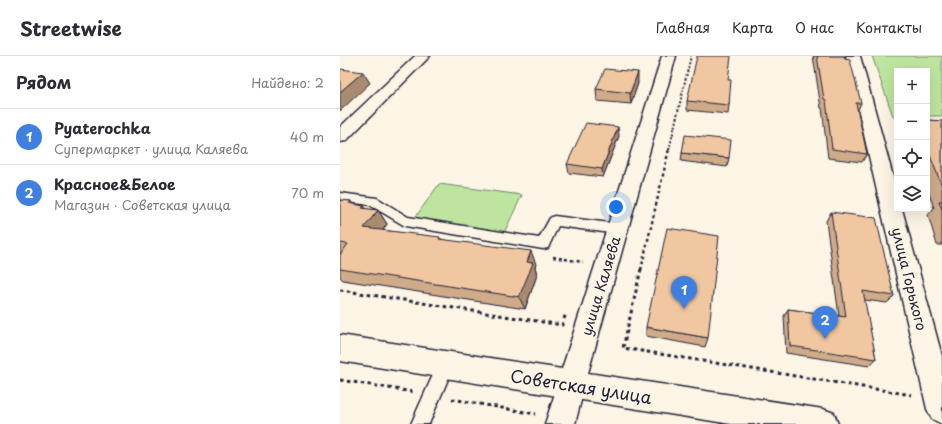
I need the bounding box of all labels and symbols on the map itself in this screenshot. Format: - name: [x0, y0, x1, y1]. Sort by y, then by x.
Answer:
- your location: [606, 197, 626, 217]
- street label: улица Горького: [887, 225, 932, 333]
- street label: улица Каляева: [575, 233, 626, 338]
- pin: 1: [671, 276, 697, 309]
- pin: 2: [812, 306, 838, 339]
- street label: Советская улица: [509, 362, 654, 410]

